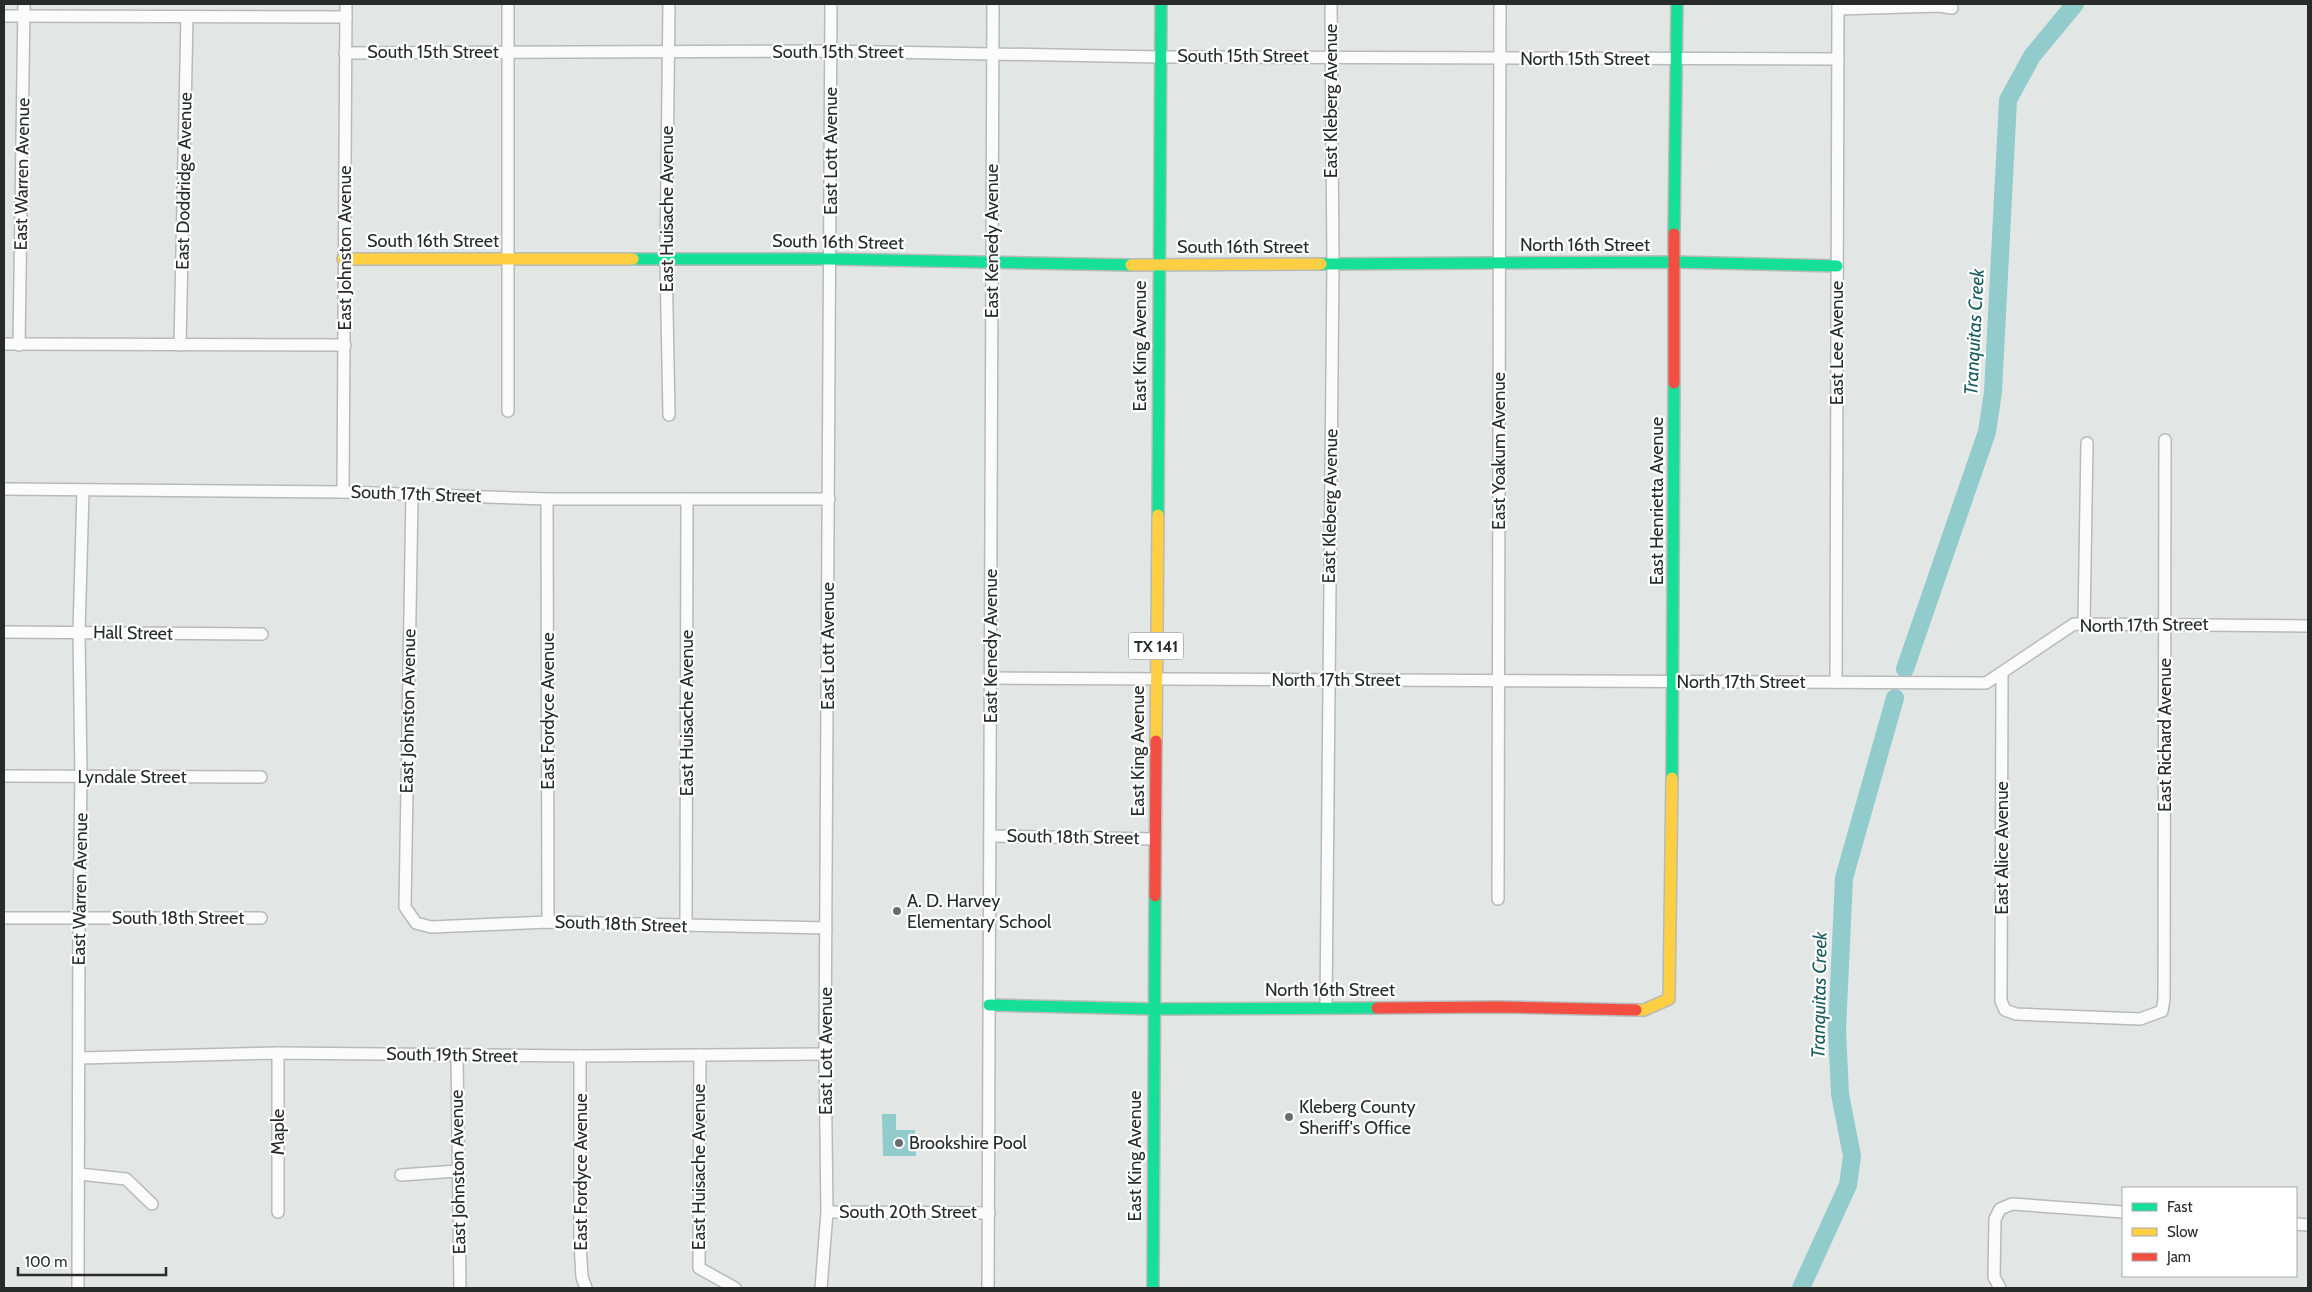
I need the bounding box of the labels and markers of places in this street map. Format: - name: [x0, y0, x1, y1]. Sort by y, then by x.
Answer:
- place label: A. D. Harvey Elementary School: [907, 890, 1052, 933]
- marker: A. D. Harvey Elementary School: [891, 905, 903, 917]
- place label: Kleberg County Sheriff's Office: [1299, 1096, 1416, 1139]
- marker: Kleberg County Sheriff's Office: [1283, 1111, 1295, 1123]
- place label: Brookshire Pool: [909, 1132, 1028, 1154]
- marker: Brookshire Pool: [893, 1137, 905, 1149]

